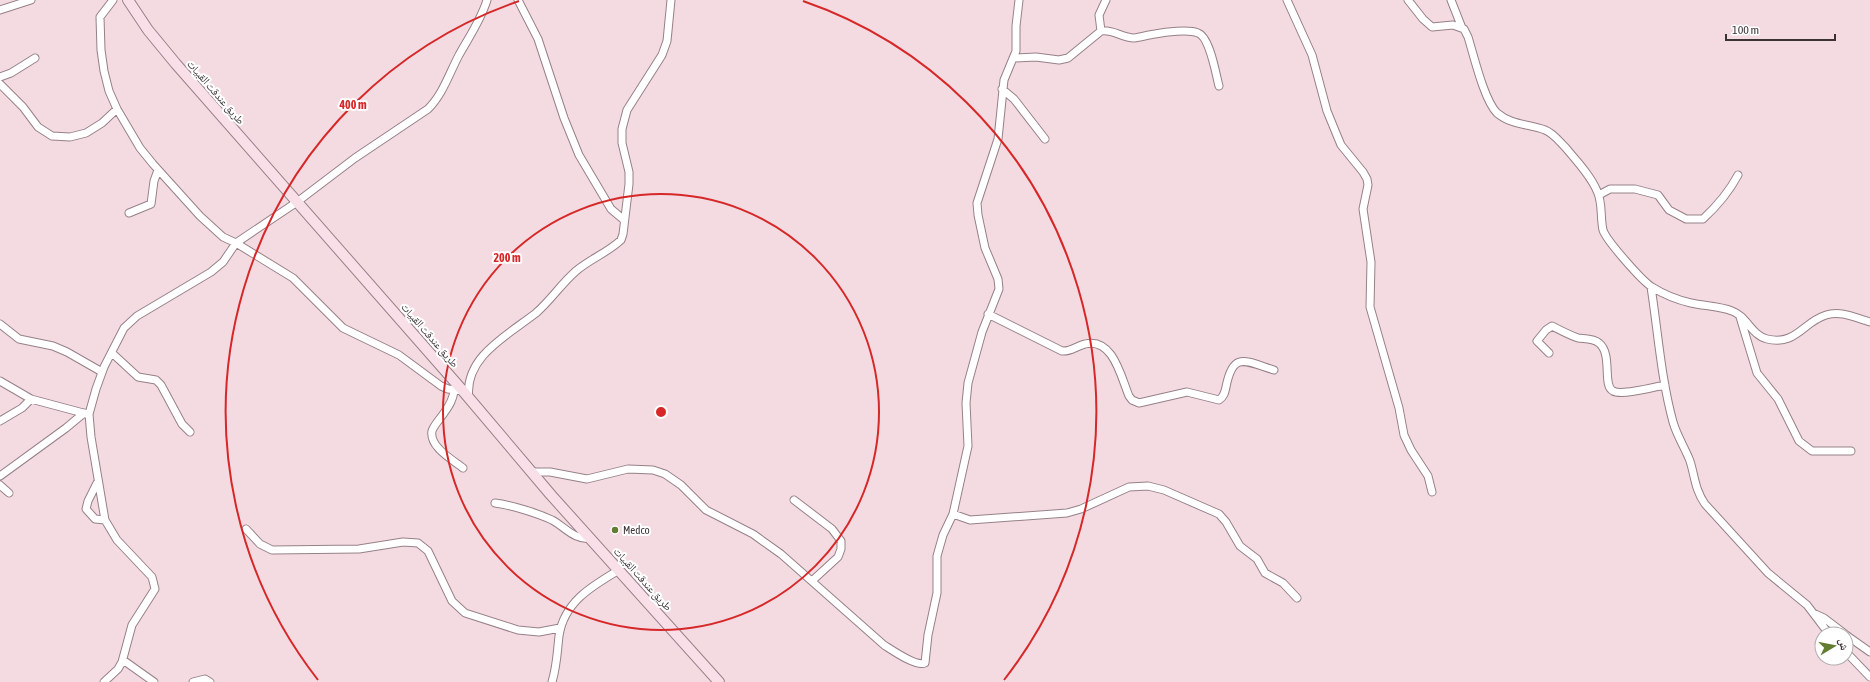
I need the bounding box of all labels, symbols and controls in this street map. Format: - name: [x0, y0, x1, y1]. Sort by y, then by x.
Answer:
- scale bar: [1726, 16, 1835, 42]
- text: 100 m: [1732, 23, 1759, 37]
- street label: طريق عندقت القبيات: [184, 58, 247, 127]
- text: 400 m: [338, 98, 367, 112]
- text: 200 m: [493, 251, 521, 265]
- street label: طريق عندقت القبيات: [398, 301, 461, 370]
- centre of rings: [654, 405, 668, 419]
- place label: Medco: [623, 524, 650, 536]
- marker: Medco: [610, 525, 620, 535]
- street label: طريق عندقت القبيات: [611, 545, 674, 614]
- north arrow: [1814, 626, 1854, 666]
- text: ش: [1835, 637, 1851, 652]

